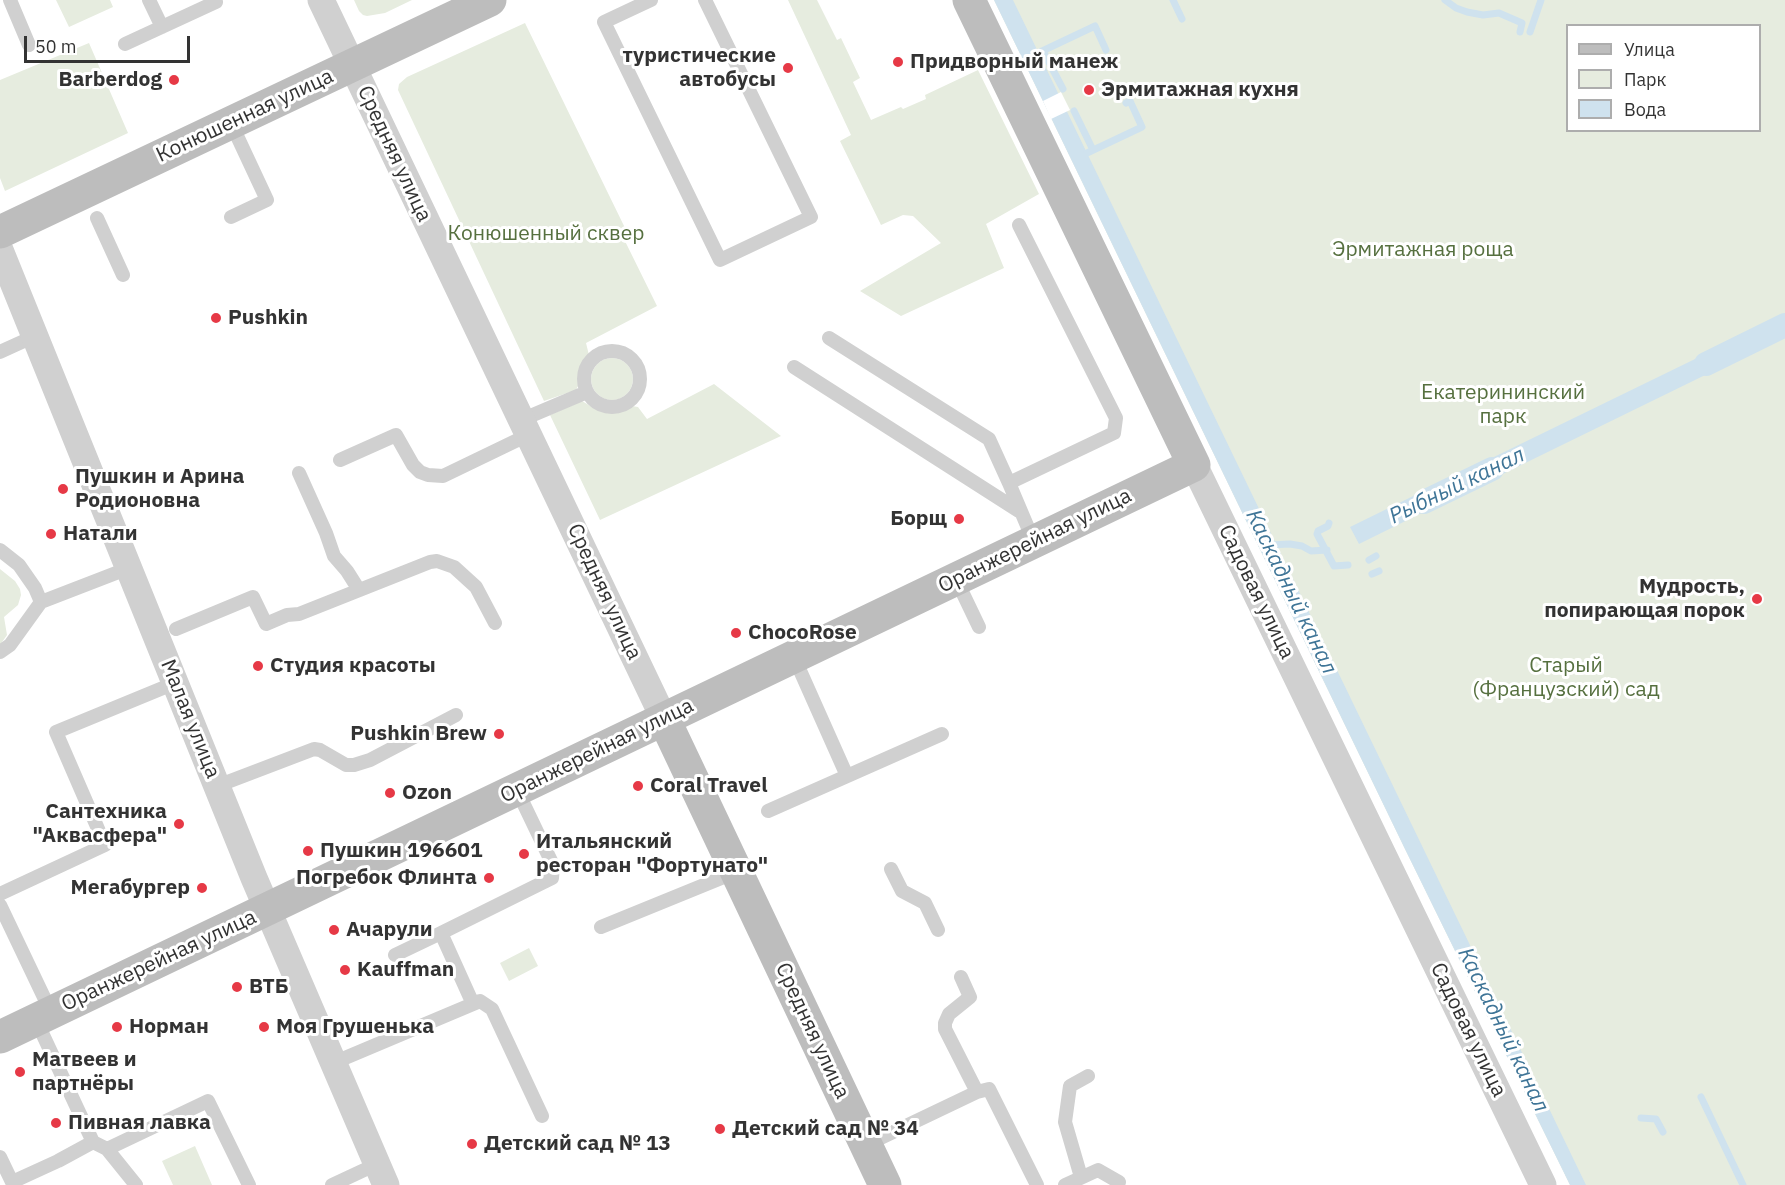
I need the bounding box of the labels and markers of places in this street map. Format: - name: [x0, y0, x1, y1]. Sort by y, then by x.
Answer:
- place label: туристические автобусы: [622, 43, 776, 93]
- place label: Придворный манеж: [910, 49, 1119, 75]
- marker: Придворный манеж: [891, 55, 905, 69]
- marker: туристические автобусы: [781, 61, 795, 75]
- place label: Barberdog: [58, 67, 162, 93]
- marker: Barberdog: [167, 73, 181, 87]
- place label: Эрмитажная кухня: [1101, 77, 1299, 103]
- marker: Эрмитажная кухня: [1082, 83, 1096, 97]
- place label: Pushkin: [228, 305, 308, 331]
- marker: Pushkin: [209, 311, 223, 325]
- place label: Пушкин и Арина Родионовна: [75, 464, 245, 514]
- marker: Пушкин и Арина Родионовна: [56, 482, 70, 496]
- place label: Борщ: [890, 506, 947, 532]
- marker: Борщ: [952, 512, 966, 526]
- place label: Натали: [63, 521, 138, 547]
- marker: Натали: [44, 527, 58, 541]
- place label: Мудрость, попирающая порок: [1544, 574, 1745, 624]
- marker: Мудрость, попирающая порок: [1750, 592, 1764, 606]
- place label: ChocoRose: [748, 620, 857, 646]
- marker: ChocoRose: [729, 626, 743, 640]
- place label: Студия красоты: [270, 653, 436, 679]
- marker: Студия красоты: [251, 659, 265, 673]
- place label: Pushkin Brew: [350, 721, 487, 747]
- marker: Pushkin Brew: [492, 727, 506, 741]
- place label: Coral Travel: [650, 773, 768, 799]
- marker: Coral Travel: [631, 779, 645, 793]
- place label: Ozon: [402, 780, 452, 806]
- marker: Ozon: [383, 786, 397, 800]
- place label: Сантехника "Аквасфера": [33, 799, 167, 849]
- marker: Сантехника "Аквасфера": [172, 817, 186, 831]
- place label: Итальянский ресторан "Фортунато": [536, 829, 768, 879]
- place label: Пушкин 196601: [320, 838, 482, 864]
- marker: Пушкин 196601: [301, 844, 315, 858]
- marker: Итальянский ресторан "Фортунато": [517, 847, 531, 861]
- place label: Погребок Флинта: [296, 865, 477, 891]
- marker: Погребок Флинта: [482, 871, 496, 885]
- place label: Мегабургер: [70, 875, 190, 901]
- marker: Мегабургер: [195, 881, 209, 895]
- place label: Ачарули: [346, 917, 433, 943]
- marker: Ачарули: [327, 923, 341, 937]
- place label: Kauffman: [357, 957, 454, 983]
- marker: Kauffman: [338, 963, 352, 977]
- place label: ВТБ: [249, 974, 289, 1000]
- marker: ВТБ: [230, 980, 244, 994]
- place label: Норман: [129, 1014, 209, 1040]
- place label: Моя Грушенька: [276, 1014, 434, 1040]
- marker: Норман: [110, 1020, 124, 1034]
- marker: Моя Грушенька: [257, 1020, 271, 1034]
- place label: Матвеев и партнёры: [32, 1047, 137, 1097]
- marker: Матвеев и партнёры: [13, 1065, 27, 1079]
- place label: Пивная лавка: [68, 1110, 211, 1136]
- marker: Пивная лавка: [49, 1116, 63, 1130]
- place label: Детский сад № 34: [732, 1116, 919, 1142]
- marker: Детский сад № 34: [713, 1122, 727, 1136]
- place label: Детский сад № 13: [484, 1131, 671, 1157]
- marker: Детский сад № 13: [465, 1137, 479, 1151]

